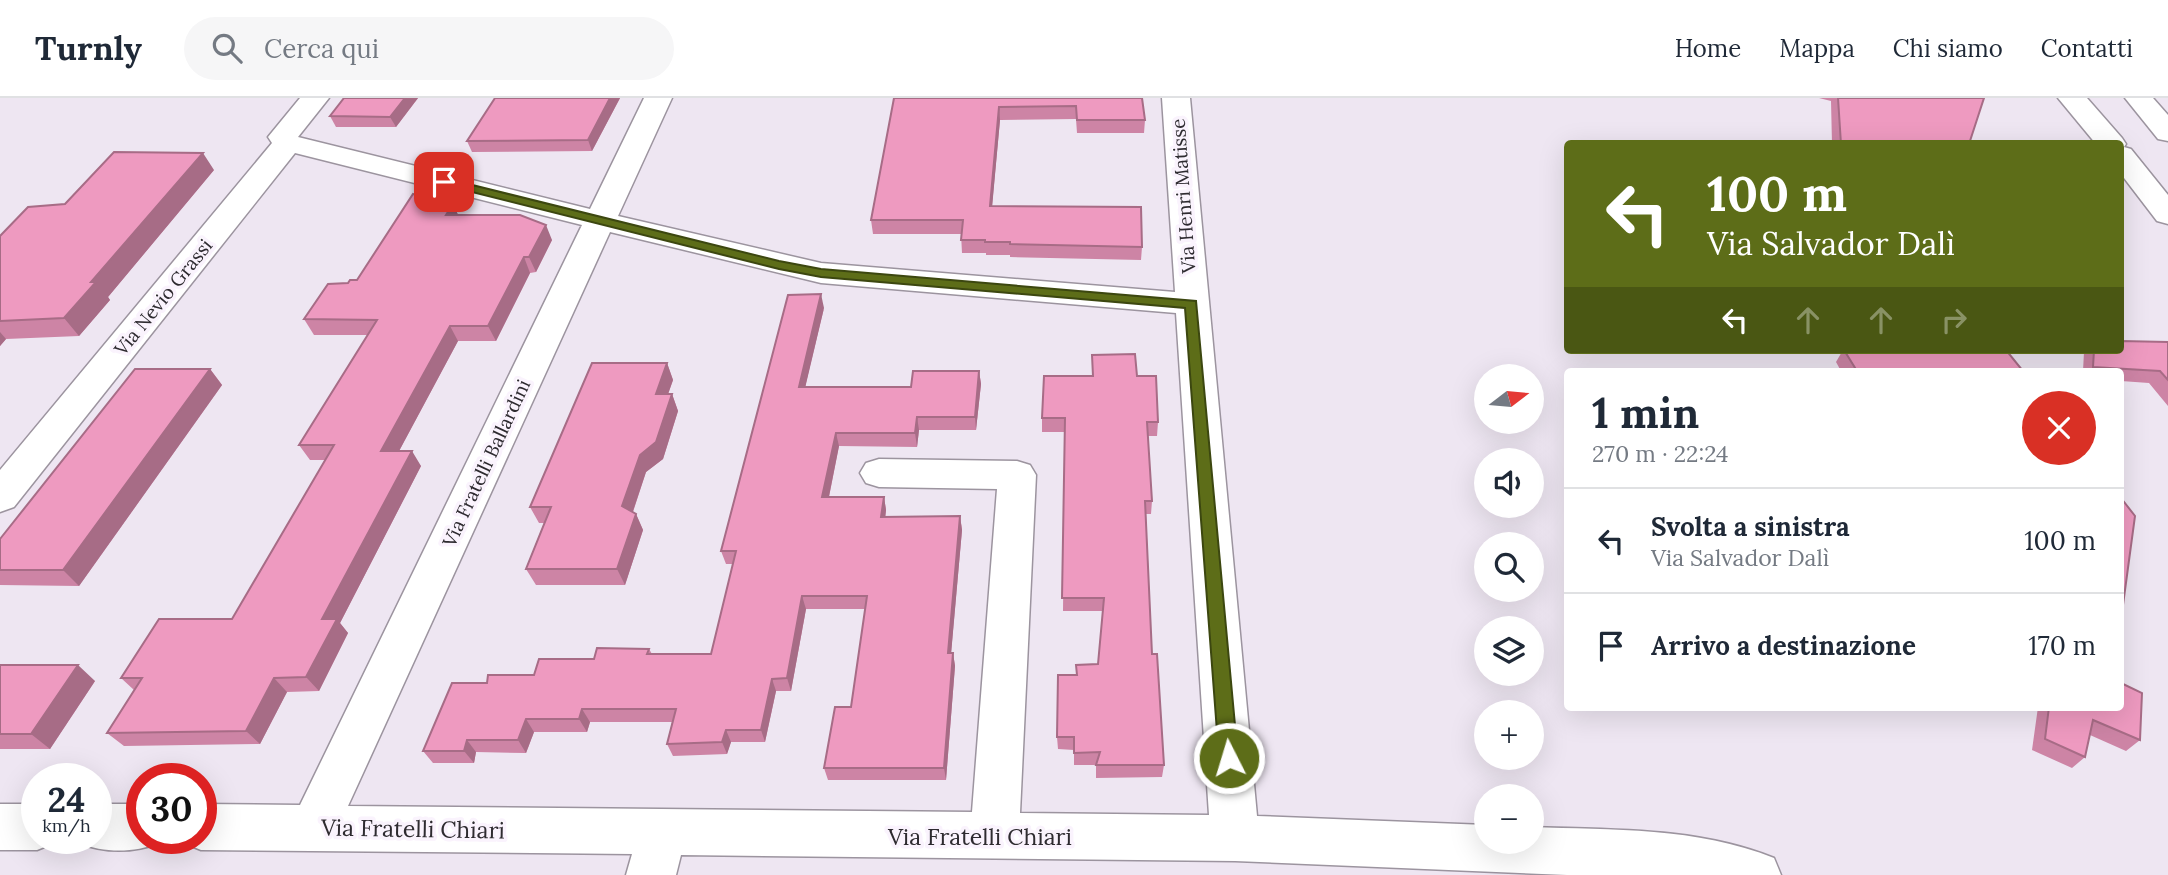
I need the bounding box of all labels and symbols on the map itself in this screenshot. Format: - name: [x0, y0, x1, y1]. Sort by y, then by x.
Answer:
- street label: Via Henri Matisse: [1166, 118, 1200, 275]
- pin: [414, 152, 474, 212]
- street label: Via Nevio Grassi: [108, 234, 217, 361]
- north arrow: [1474, 364, 1544, 434]
- street label: Via Fratelli Ballardini: [436, 375, 535, 551]
- position arrow: [1192, 721, 1266, 795]
- speed limit sign: 30: [126, 763, 217, 854]
- street label: Via Fratelli Chiari: [320, 812, 505, 845]
- street label: Via Fratelli Chiari: [887, 822, 1072, 851]

